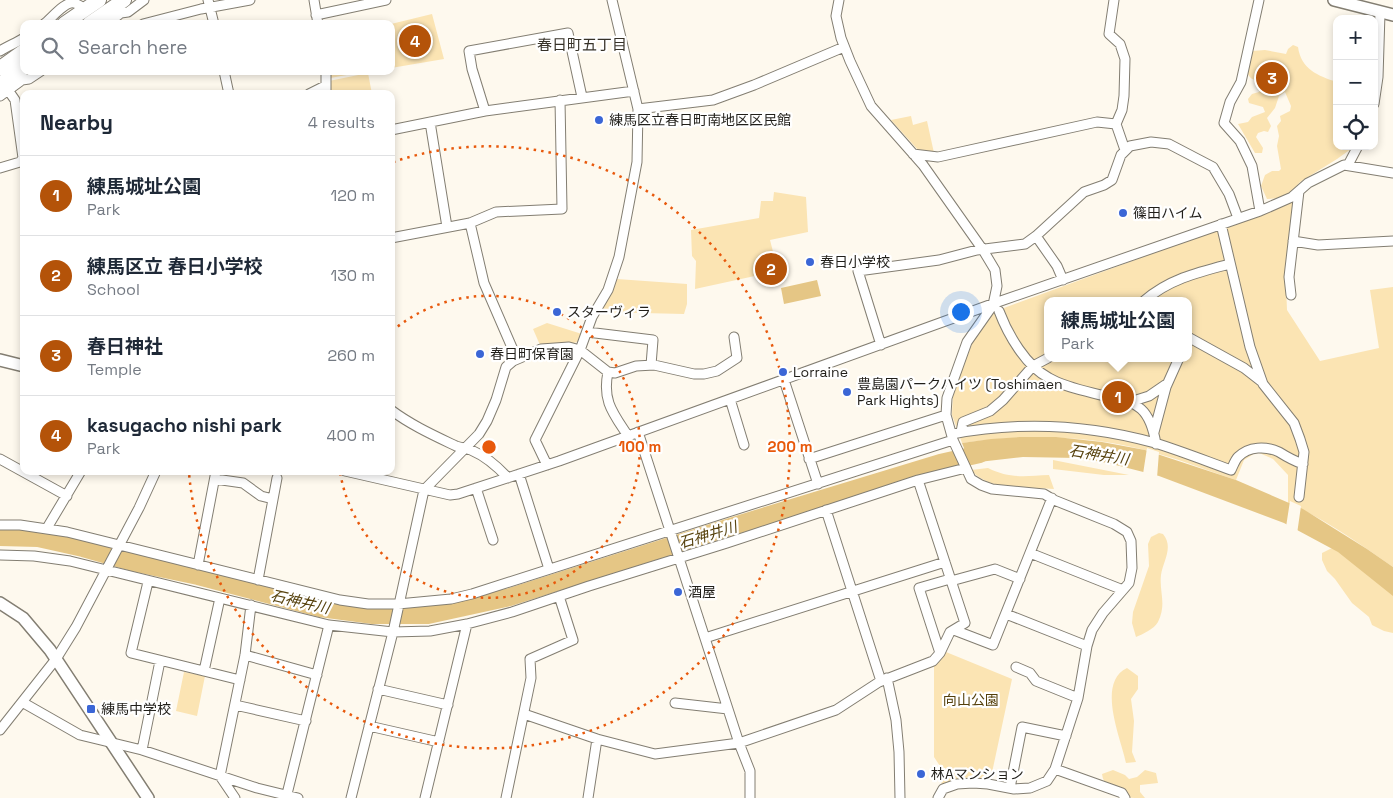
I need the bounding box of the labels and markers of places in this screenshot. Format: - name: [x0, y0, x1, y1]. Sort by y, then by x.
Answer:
- pin: 4: [399, 22, 431, 60]
- pin: 3: [1256, 59, 1288, 97]
- place label: 練馬区立春日町南地区区民館: [609, 111, 791, 129]
- marker: 練馬区立春日町南地区区民館: [593, 114, 605, 126]
- place label: 篠田ハイム: [1133, 204, 1202, 222]
- marker: 篠田ハイム: [1117, 207, 1129, 219]
- pin: 2: [755, 250, 787, 288]
- place label: 春日小学校: [820, 253, 890, 271]
- marker: 春日小学校: [804, 256, 816, 268]
- place label: スターヴィラ: [567, 303, 651, 321]
- marker: スターヴィラ: [551, 306, 563, 318]
- place label: 春日町保育園: [490, 345, 574, 363]
- marker: 春日町保育園: [474, 348, 486, 360]
- place label: Lorraine: [793, 363, 848, 381]
- marker: Lorraine: [777, 366, 789, 378]
- place label: 豊島園パークハイツ (Toshimaen Park Hights): [857, 375, 1063, 409]
- pin: 1: [1102, 378, 1134, 416]
- marker: 豊島園パークハイツ (Toshimaen Park Hights): [841, 386, 853, 398]
- centre of rings: [480, 438, 498, 456]
- place label: 酒屋: [688, 583, 716, 601]
- marker: 酒屋: [672, 586, 684, 598]
- place label: 練馬中学校: [101, 700, 171, 718]
- marker: 練馬中学校: [85, 703, 97, 715]
- place label: 林Aマンション: [931, 765, 1024, 783]
- marker: 林Aマンション: [915, 768, 927, 780]

